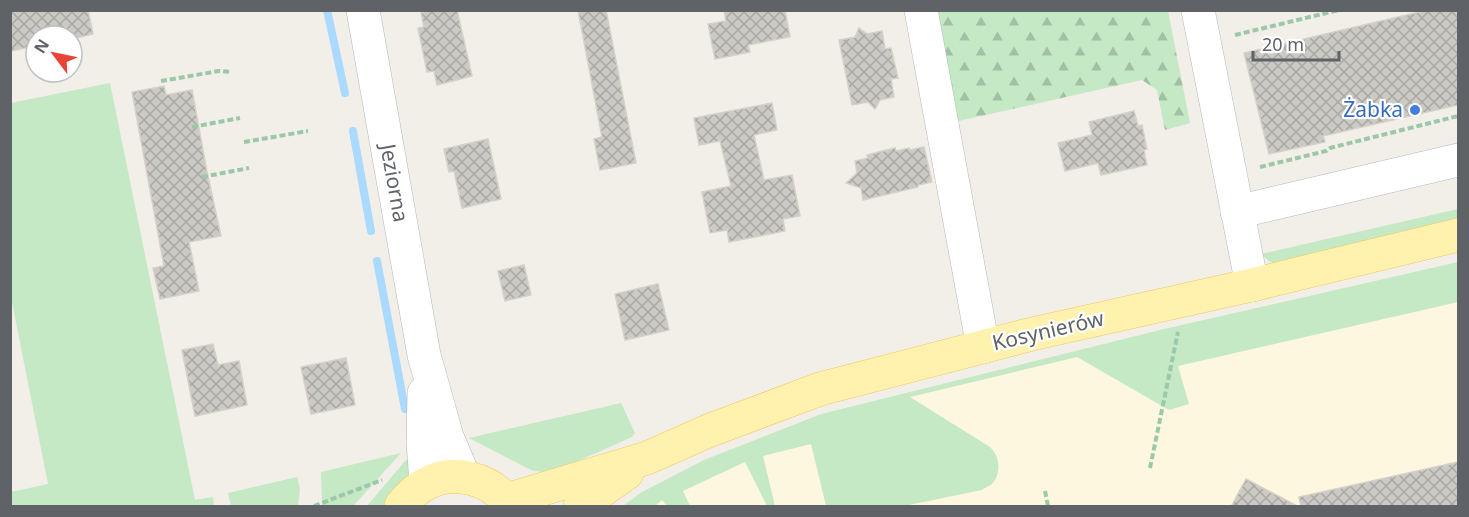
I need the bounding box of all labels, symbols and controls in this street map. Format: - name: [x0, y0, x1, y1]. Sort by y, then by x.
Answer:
- north arrow: [24, 24, 84, 84]
- scale bar: [1253, 24, 1338, 62]
- text: 20 m: [1262, 32, 1304, 56]
- text: N: [29, 35, 54, 57]
- place label: Żabka: [1343, 95, 1403, 123]
- marker: Żabka: [1408, 103, 1422, 117]
- street label: Jeziorna: [374, 140, 416, 224]
- street label: Kosynierów: [989, 303, 1107, 356]

